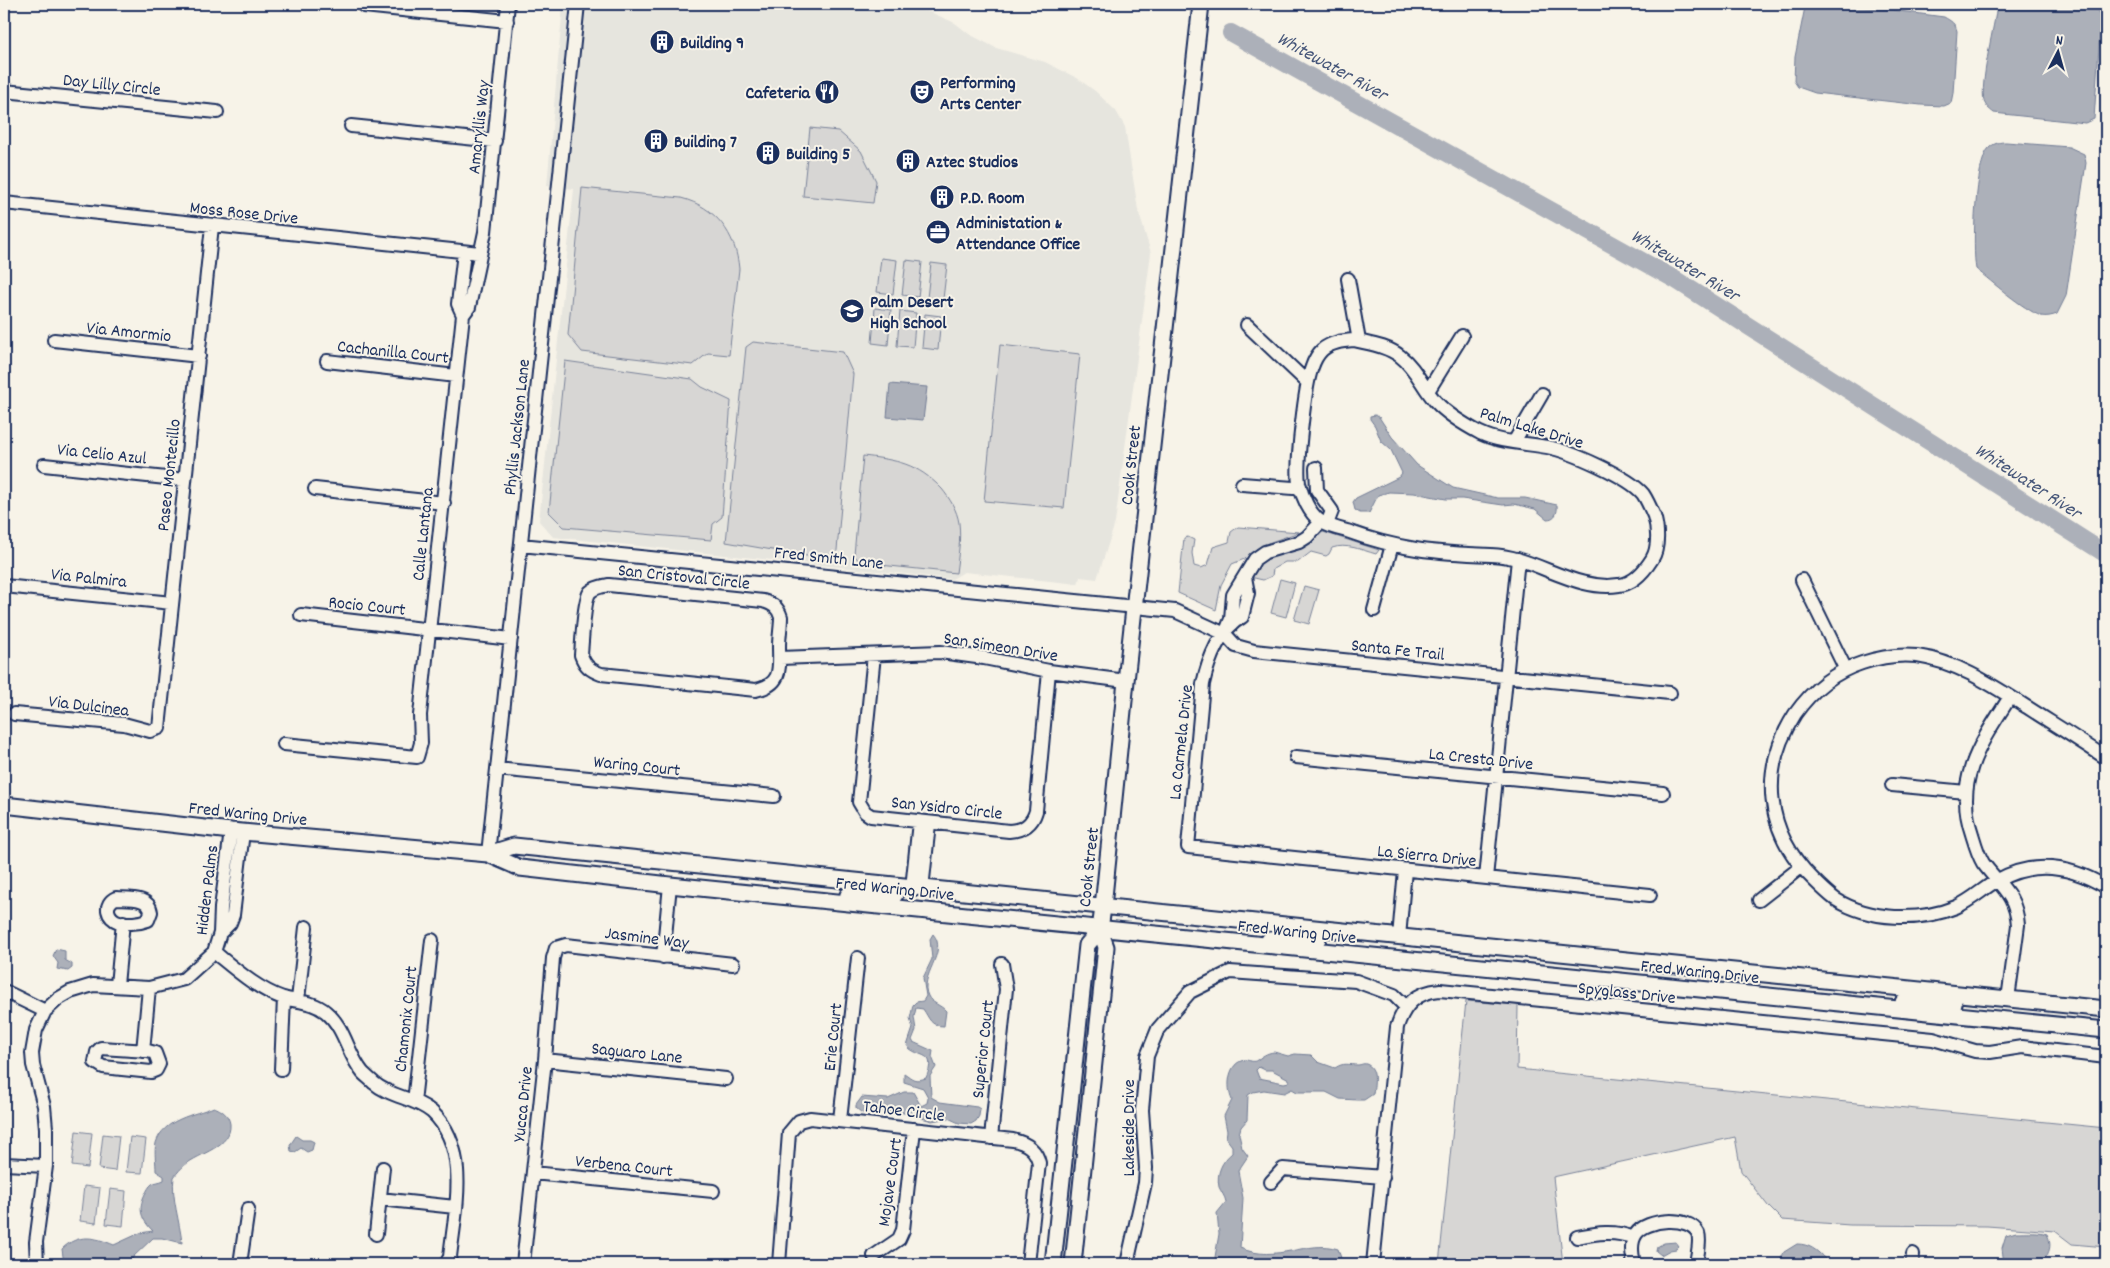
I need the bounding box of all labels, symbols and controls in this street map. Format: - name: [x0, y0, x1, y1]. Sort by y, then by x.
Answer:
- water label: Whitewater River: [1271, 27, 1393, 110]
- north arrow: [2032, 28, 2082, 78]
- building icon: Building 9: [649, 29, 675, 55]
- text: N: [2055, 31, 2064, 51]
- place label: Building 9: [680, 32, 744, 57]
- street label: Day Lilly Circle: [62, 69, 162, 104]
- place label: Performing Arts Center: [940, 72, 1022, 118]
- street label: Amaryllis Way: [463, 78, 498, 175]
- restaurant icon: Cafeteria: [814, 79, 840, 105]
- theatre icon: Performing Arts Center: [909, 79, 935, 105]
- place label: Cafeteria: [745, 82, 811, 107]
- building icon: Building 7: [643, 128, 669, 154]
- place label: Building 7: [674, 131, 737, 156]
- building icon: Building 5: [755, 140, 781, 166]
- place label: Building 5: [786, 143, 850, 168]
- building icon: Aztec Studios: [895, 148, 921, 174]
- place label: Aztec Studios: [926, 151, 1019, 176]
- building icon: P.D. Room: [929, 184, 955, 210]
- place label: P.D. Room: [960, 187, 1025, 212]
- street label: Moss Rose Drive: [188, 196, 299, 233]
- place label: Administation & Attendance Office: [956, 212, 1080, 258]
- office icon: Administation & Attendance Office: [925, 219, 951, 245]
- water label: Whitewater River: [1625, 224, 1745, 311]
- place label: Palm Desert High School: [870, 291, 954, 337]
- school or university icon: Palm Desert High School: [839, 298, 865, 324]
- street label: Via Amormio: [85, 317, 172, 350]
- street label: Cachanilla Court: [336, 335, 450, 372]
- street label: Phyllis Jackson Lane: [499, 358, 538, 497]
- street label: Palm Lake Drive: [1476, 402, 1586, 457]
- street label: Paseo Montecillo: [152, 418, 189, 533]
- street label: Cook Street: [1116, 424, 1149, 506]
- street label: Via Celio Azul: [56, 438, 148, 473]
- water label: Whitewater River: [1968, 438, 2087, 529]
- street label: Calle Lantana: [407, 486, 442, 582]
- street label: Fred Smith Lane: [773, 541, 885, 578]
- street label: San Cristoval Circle: [617, 559, 751, 598]
- street label: Via Palmira: [50, 563, 128, 596]
- street label: Rocio Court: [327, 591, 407, 624]
- street label: San Simeon Drive: [942, 627, 1060, 670]
- street label: Santa Fe Trail: [1350, 634, 1446, 669]
- street label: La Carmela Drive: [1164, 683, 1201, 801]
- street label: Via Dulcinea: [47, 690, 131, 725]
- street label: La Cresta Drive: [1427, 743, 1534, 778]
- street label: Waring Court: [592, 751, 682, 785]
- street label: San Ysidro Circle: [890, 791, 1004, 828]
- street label: Fred Waring Drive: [187, 797, 308, 834]
- street label: Cook Street: [1074, 826, 1107, 908]
- street label: La Sierra Drive: [1376, 840, 1478, 875]
- street label: Hidden Palms: [191, 844, 226, 937]
- street label: Fred Waring Drive: [834, 872, 955, 909]
- street label: Fred Waring Drive: [1236, 915, 1357, 952]
- street label: Jasmine Way: [603, 922, 691, 957]
- street label: Fred Waring Drive: [1639, 955, 1760, 992]
- street label: Chamonix Court: [389, 965, 426, 1073]
- street label: Spyglass Drive: [1577, 977, 1677, 1012]
- street label: Superior Court: [967, 999, 1002, 1100]
- street label: Erie Court: [818, 1002, 851, 1072]
- street label: Saguaro Lane: [590, 1037, 684, 1072]
- street label: Yucca Drive: [508, 1065, 541, 1143]
- street label: Lakeside Drive: [1118, 1079, 1143, 1177]
- street label: Tahoe Circle: [861, 1095, 946, 1130]
- street label: Mojave Court: [873, 1136, 910, 1228]
- street label: Verbena Court: [574, 1150, 674, 1185]

